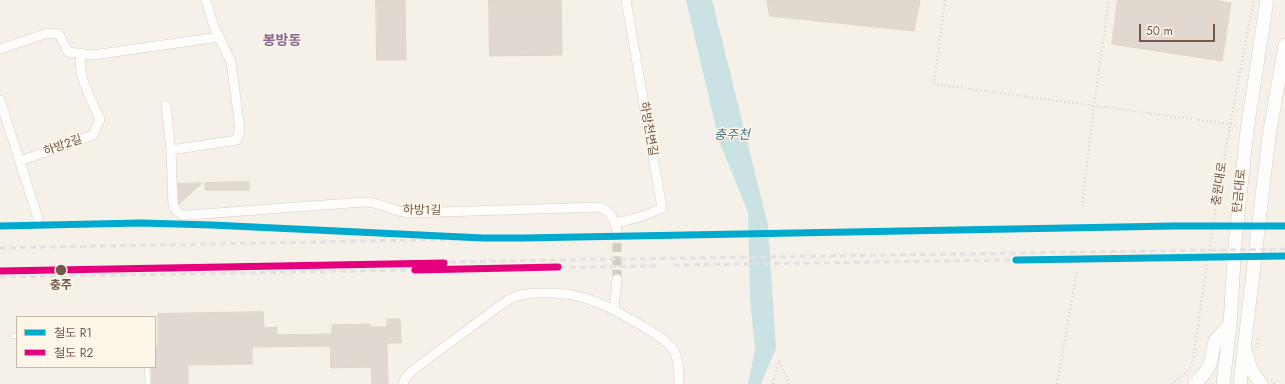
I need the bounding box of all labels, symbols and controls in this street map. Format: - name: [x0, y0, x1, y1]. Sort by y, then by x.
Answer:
- scale bar: [1141, 16, 1217, 42]
- text: 50 m: [1146, 22, 1173, 40]
- district label: 봉방동: [263, 34, 301, 50]
- street label: 하방천변길: [636, 101, 660, 157]
- water label: 충주천: [714, 128, 750, 144]
- street label: 하방2길: [42, 132, 84, 160]
- street label: 충원대로: [1209, 161, 1231, 207]
- street label: 탄금대로: [1231, 168, 1249, 214]
- street label: 하방1길: [403, 203, 441, 219]
- marker: 충주: [54, 263, 68, 277]
- place label: 충주: [50, 279, 72, 293]
- legend: [16, 316, 156, 368]
- text: 철도 R1: [54, 324, 92, 342]
- text: 철도 R2: [54, 344, 93, 362]

